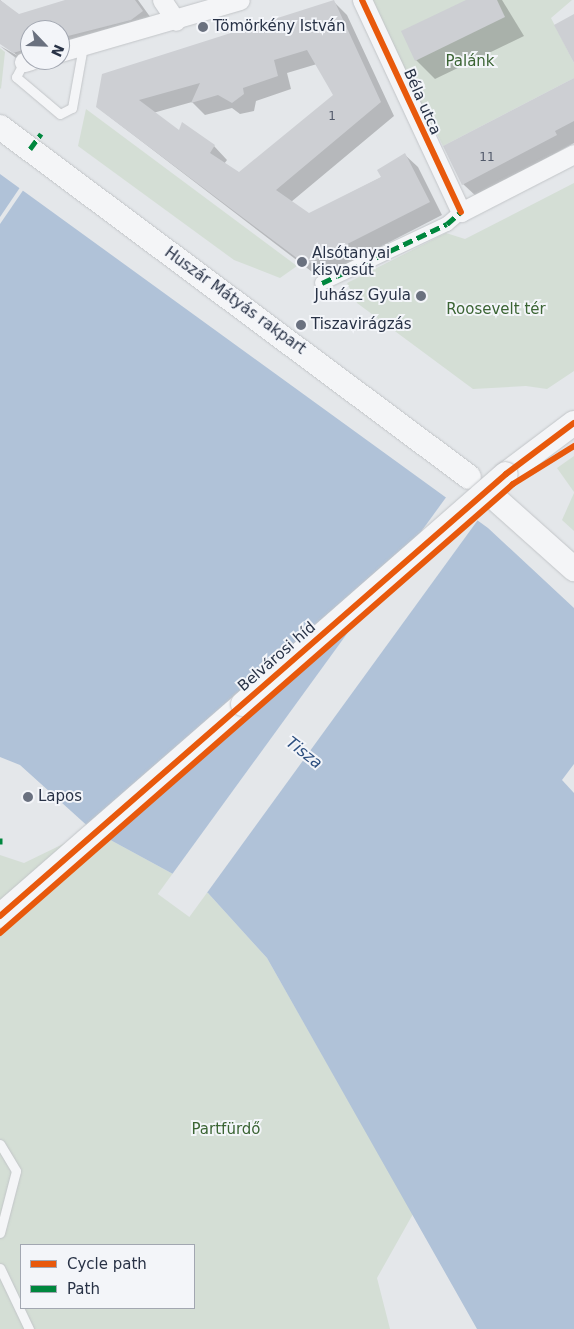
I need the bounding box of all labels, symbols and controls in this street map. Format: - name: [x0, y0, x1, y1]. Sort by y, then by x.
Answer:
- place label: Tömörkény István: [213, 18, 346, 36]
- north arrow: [20, 20, 70, 70]
- marker: Tömörkény István: [197, 21, 209, 33]
- text: N: [48, 42, 67, 59]
- park label: Palánk: [445, 53, 495, 71]
- street label: Béla utca: [399, 66, 445, 138]
- house number: 1: [328, 110, 336, 124]
- house number: 11: [479, 151, 495, 165]
- street label: Huszár Mátyás rakpart: [161, 244, 309, 358]
- place label: Alsótanyai kisvasút: [312, 244, 390, 279]
- marker: Alsótanyai kisvasút: [296, 256, 308, 268]
- place label: Juhász Gyula: [315, 287, 411, 305]
- marker: Juhász Gyula: [415, 290, 427, 302]
- park label: Roosevelt tér: [446, 301, 546, 319]
- place label: Tiszavirágzás: [311, 316, 412, 334]
- marker: Tiszavirágzás: [295, 319, 307, 331]
- street label: Belvárosi híd: [235, 618, 319, 696]
- water label: Tisza: [282, 733, 326, 773]
- place label: Lapos: [38, 788, 82, 806]
- marker: Lapos: [22, 791, 34, 803]
- park label: Partfürdő: [191, 1121, 261, 1139]
- legend: [20, 1244, 195, 1309]
- text: Cycle path: [67, 1255, 147, 1273]
- text: Path: [67, 1280, 100, 1298]

